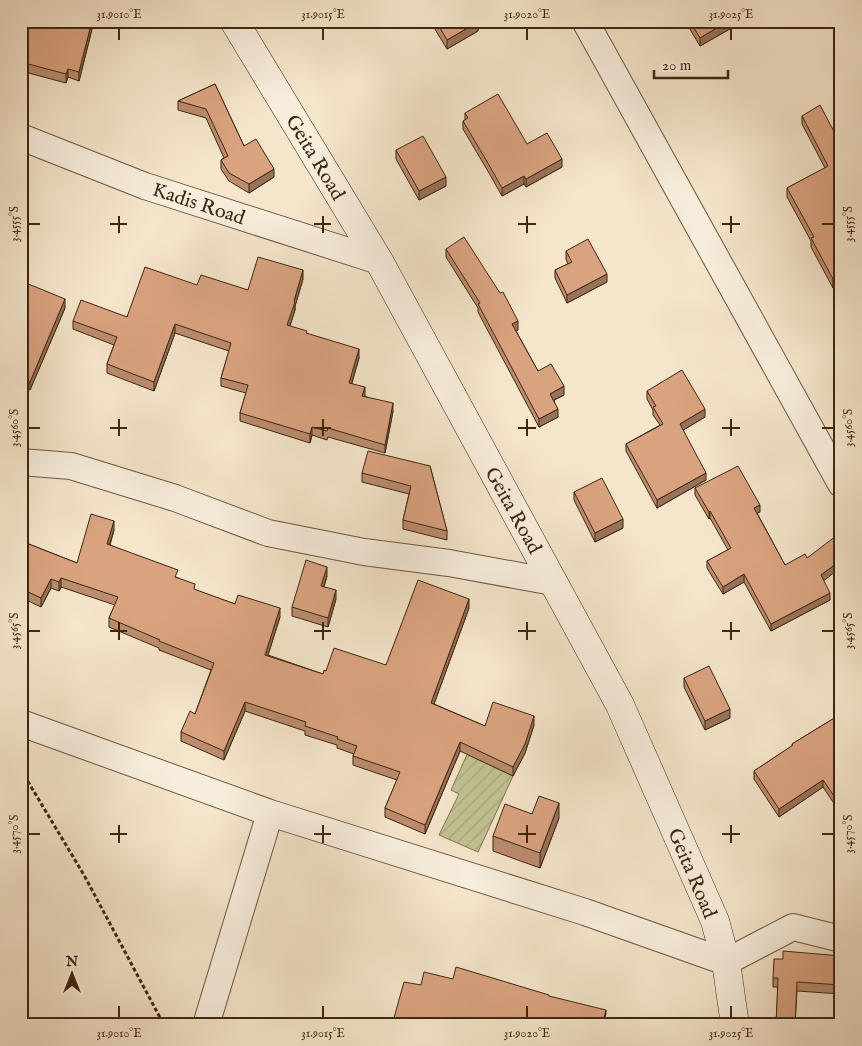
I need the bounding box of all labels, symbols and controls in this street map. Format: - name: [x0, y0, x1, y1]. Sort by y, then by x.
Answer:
- text: 31.9010°E: [96, 7, 142, 22]
- text: 31.9015°E: [301, 7, 345, 22]
- text: 31.9020°E: [504, 7, 550, 22]
- text: 31.9025°E: [709, 7, 753, 22]
- scale bar: [654, 48, 728, 80]
- text: 20 m: [662, 56, 692, 75]
- street label: Geita Road: [279, 110, 350, 205]
- street label: Kadis Road: [149, 178, 248, 231]
- text: 3.4555°S: [7, 206, 22, 242]
- text: 3.4555°S: [841, 206, 856, 242]
- text: 3.4560°S: [7, 409, 22, 447]
- text: 3.4560°S: [841, 409, 856, 447]
- street label: Geita Road: [479, 463, 547, 559]
- text: 3.4565°S: [7, 613, 22, 649]
- text: 3.4565°S: [841, 613, 856, 649]
- text: 3.4570°S: [7, 815, 22, 853]
- text: 3.4570°S: [841, 815, 856, 853]
- street label: Geita Road: [661, 825, 722, 923]
- north arrow: [48, 948, 98, 998]
- text: N: [65, 953, 78, 971]
- text: 31.9010°E: [96, 1026, 142, 1041]
- text: 31.9015°E: [301, 1026, 345, 1041]
- text: 31.9020°E: [504, 1026, 550, 1041]
- text: 31.9025°E: [709, 1026, 753, 1041]

